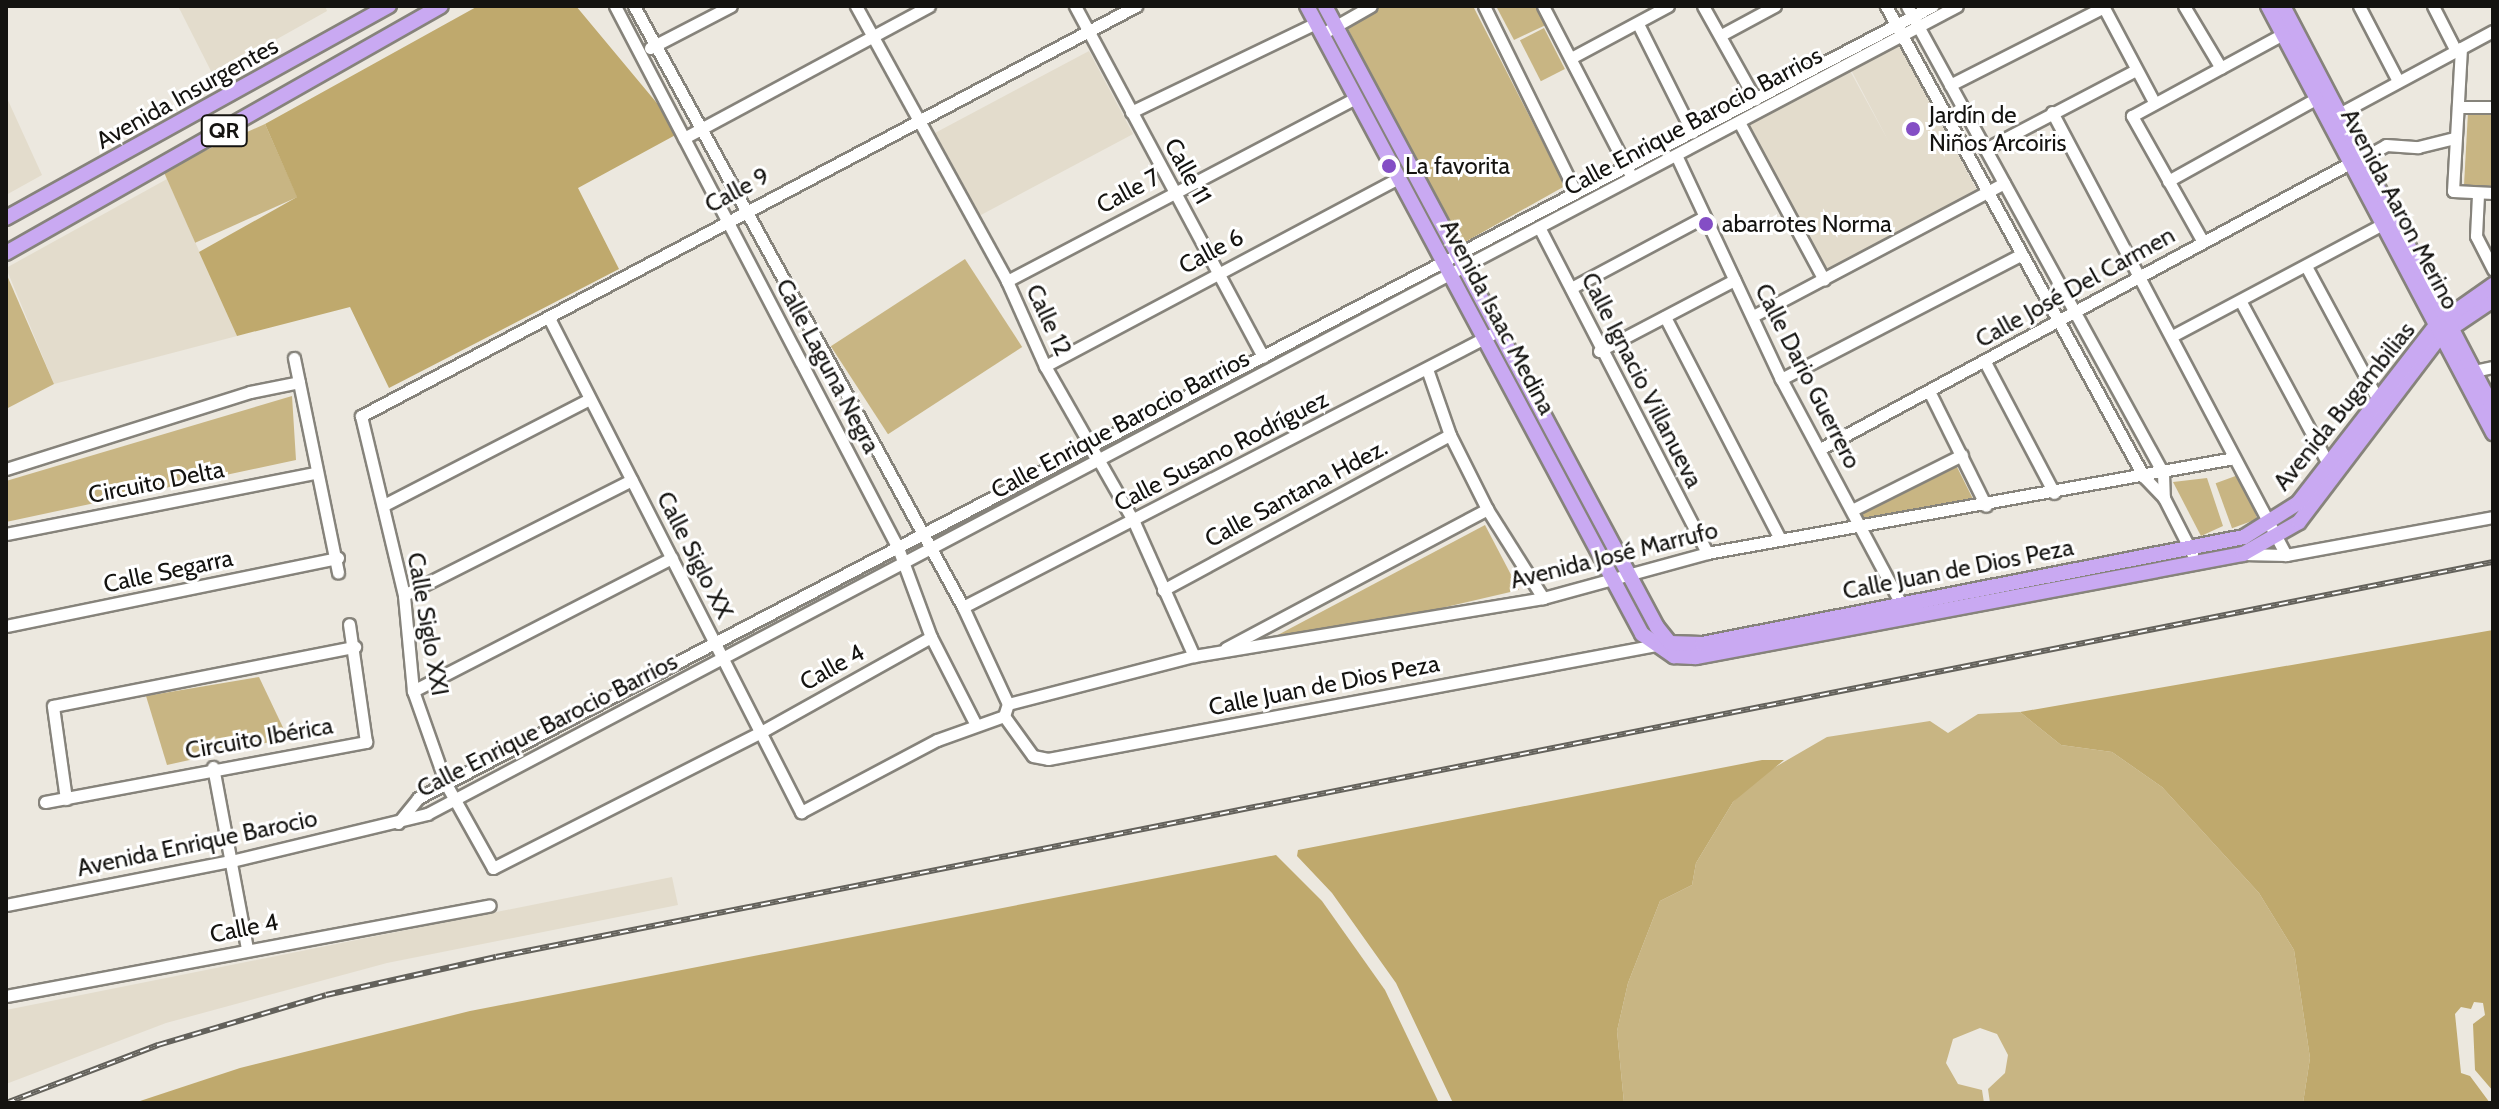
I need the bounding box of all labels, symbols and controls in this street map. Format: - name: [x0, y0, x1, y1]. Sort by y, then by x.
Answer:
- street label: Avenida Insurgentes: [91, 31, 283, 155]
- street label: Calle Enrique Barocio Barrios: [1559, 41, 1827, 201]
- place label: Jardín de Niños Arcoiris: [1929, 101, 2066, 157]
- street label: Avenida Aaron Merino: [2335, 104, 2465, 314]
- road number: QR: [200, 113, 248, 149]
- marker: Jardín de Niños Arcoiris: [1904, 120, 1922, 138]
- street label: Calle 11: [1158, 133, 1218, 209]
- place label: La favorita: [1405, 152, 1510, 180]
- marker: La favorita: [1380, 157, 1398, 175]
- street label: Calle 9: [700, 161, 774, 219]
- street label: Calle 7: [1092, 162, 1164, 220]
- place label: abarrotes Norma: [1722, 210, 1892, 238]
- street label: Avenida Isaac Medina: [1434, 215, 1562, 419]
- marker: abarrotes Norma: [1697, 215, 1715, 233]
- street label: Calle José Del Carmen: [1970, 220, 2180, 354]
- street label: Calle 6: [1174, 222, 1248, 280]
- street label: Calle Ignacio Villanueva: [1575, 268, 1709, 492]
- street label: Calle Laguna Negra: [770, 274, 886, 458]
- street label: Calle Dario Guerrero: [1749, 279, 1867, 473]
- street label: Calle 12: [1020, 280, 1078, 360]
- street label: Avenida Bugambilias: [2267, 316, 2421, 496]
- street label: Calle Enrique Barocio Barrios: [986, 344, 1254, 504]
- street label: Calle Susano Rodríguez: [1109, 384, 1333, 518]
- street label: Calle Santana Hdez.: [1200, 433, 1392, 553]
- street label: Circuito Delta: [86, 455, 226, 509]
- street label: Calle Siglo XX: [651, 487, 739, 623]
- street label: Avenida José Marrufo: [1507, 515, 1721, 595]
- street label: Calle Juan de Dios Peza: [1840, 533, 2076, 605]
- street label: Calle Segarra: [101, 543, 235, 599]
- street label: Calle Siglo XXI: [401, 550, 455, 698]
- street label: Calle 4: [795, 638, 869, 696]
- street label: Calle Enrique Barocio Barrios: [412, 647, 682, 803]
- street label: Calle Juan de Dios Peza: [1206, 649, 1442, 721]
- street label: Circuito Ibérica: [183, 711, 335, 765]
- street label: Avenida Enrique Barocio: [74, 803, 320, 883]
- street label: Calle 4: [207, 907, 281, 949]

